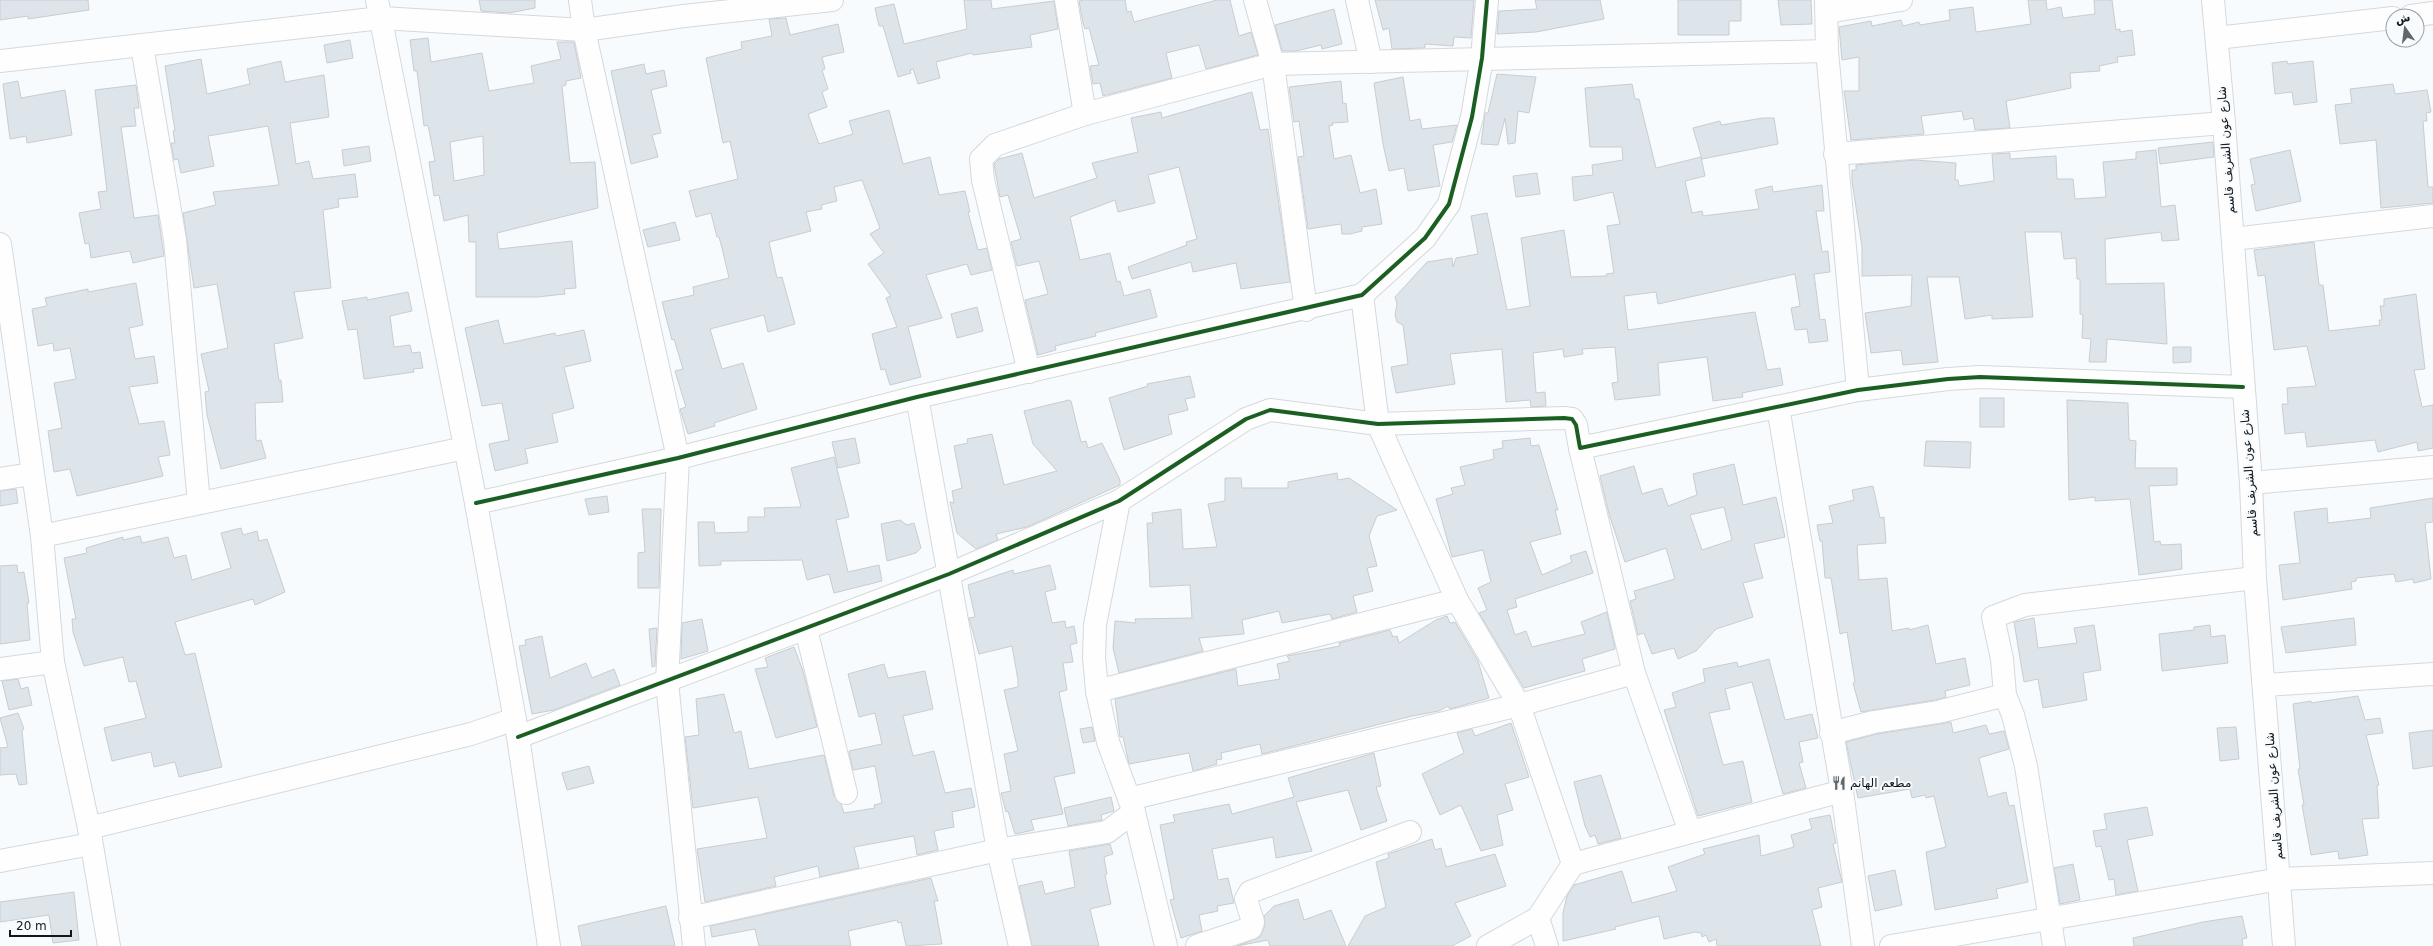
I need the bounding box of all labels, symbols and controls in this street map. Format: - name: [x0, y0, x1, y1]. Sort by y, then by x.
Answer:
- north arrow: [2385, 8, 2425, 48]
- text: ش: [2394, 11, 2412, 27]
- street label: شارع عون الشريف قاسم: [2215, 86, 2238, 214]
- street label: شارع عون الشريف قاسم: [2238, 409, 2261, 537]
- street label: شارع عون الشريف قاسم: [2263, 732, 2286, 860]
- restaurant icon: مطعم الهانم: [1831, 775, 1847, 791]
- place label: مطعم الهانم: [1850, 776, 1911, 790]
- scale bar: [10, 912, 71, 938]
- text: 20 m: [16, 919, 47, 933]

